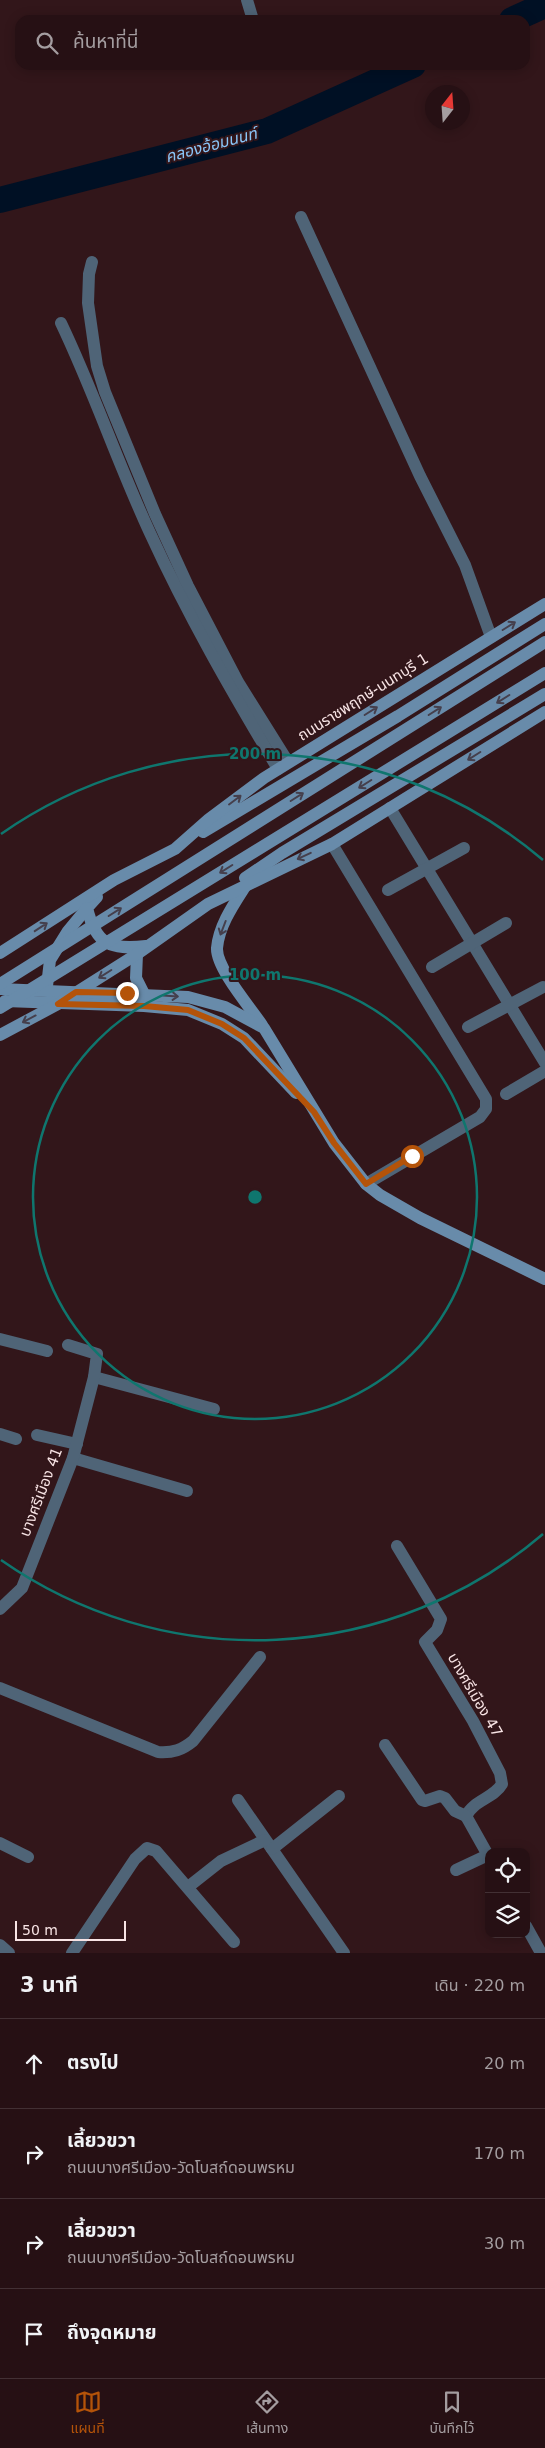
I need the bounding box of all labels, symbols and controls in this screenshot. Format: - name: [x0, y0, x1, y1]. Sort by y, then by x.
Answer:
- search box: [15, 15, 530, 70]
- icon: search: [33, 29, 61, 57]
- text: ค้นหาที่นี่: [73, 30, 138, 52]
- north arrow: [425, 85, 470, 130]
- water label: คลองอ้อมนนท์: [163, 123, 262, 166]
- one-way arrow: [502, 621, 516, 631]
- street label: ถนนราชพฤกษ์-นนทบุรี 1: [294, 649, 432, 745]
- one-way arrow: [497, 694, 511, 704]
- one-way arrow: [364, 706, 378, 717]
- one-way arrow: [428, 706, 442, 716]
- text: 200 m: [229, 745, 281, 763]
- one-way arrow: [467, 751, 481, 761]
- one-way arrow: [358, 779, 372, 789]
- one-way arrow: [290, 792, 304, 802]
- one-way arrow: [228, 794, 241, 805]
- one-way arrow: [297, 852, 312, 861]
- one-way arrow: [220, 864, 234, 874]
- one-way arrow: [108, 906, 122, 916]
- one-way arrow: [218, 919, 227, 935]
- one-way arrow: [34, 922, 48, 932]
- text: 100 m: [229, 966, 281, 984]
- one-way arrow: [98, 970, 112, 980]
- route end: [116, 982, 139, 1005]
- one-way arrow: [163, 991, 179, 1000]
- one-way arrow: [22, 1015, 37, 1025]
- route start: [401, 1145, 424, 1168]
- centre of rings: [246, 1188, 264, 1206]
- street label: บางศรีเมือง 41: [16, 1445, 66, 1539]
- street label: บางศรีเมือง 47: [444, 1650, 506, 1740]
- map controls: [485, 1848, 530, 1938]
- button: locate: [485, 1848, 530, 1893]
- button: layers: [485, 1893, 530, 1938]
- scale bar: [15, 1918, 126, 1941]
- text: 50 m: [22, 1922, 58, 1938]
- text: 3 นาที: [20, 1973, 78, 1997]
- text: เดิน · 220 m: [434, 1976, 525, 1995]
- icon: ahead: [20, 2050, 48, 2078]
- text: ตรงไป: [67, 2051, 119, 2073]
- text: 20 m: [484, 2054, 525, 2073]
- text: เลี้ยวขวา: [67, 2129, 136, 2151]
- icon: right: [20, 2140, 48, 2168]
- text: 170 m: [474, 2144, 525, 2163]
- text: ถนนบางศรีเมือง-วัดโบสถ์ดอนพรหม: [67, 2158, 295, 2177]
- text: เลี้ยวขวา: [67, 2219, 136, 2241]
- icon: right: [20, 2230, 48, 2258]
- text: 30 m: [484, 2234, 525, 2253]
- text: ถนนบางศรีเมือง-วัดโบสถ์ดอนพรหม: [67, 2248, 295, 2267]
- icon: arrive: [20, 2320, 48, 2348]
- text: ถึงจุดหมาย: [67, 2321, 157, 2343]
- tab: แผนที่: [71, 2388, 105, 2439]
- tab: เส้นทาง: [246, 2388, 288, 2439]
- tab: บันทึกไว้: [429, 2388, 474, 2439]

